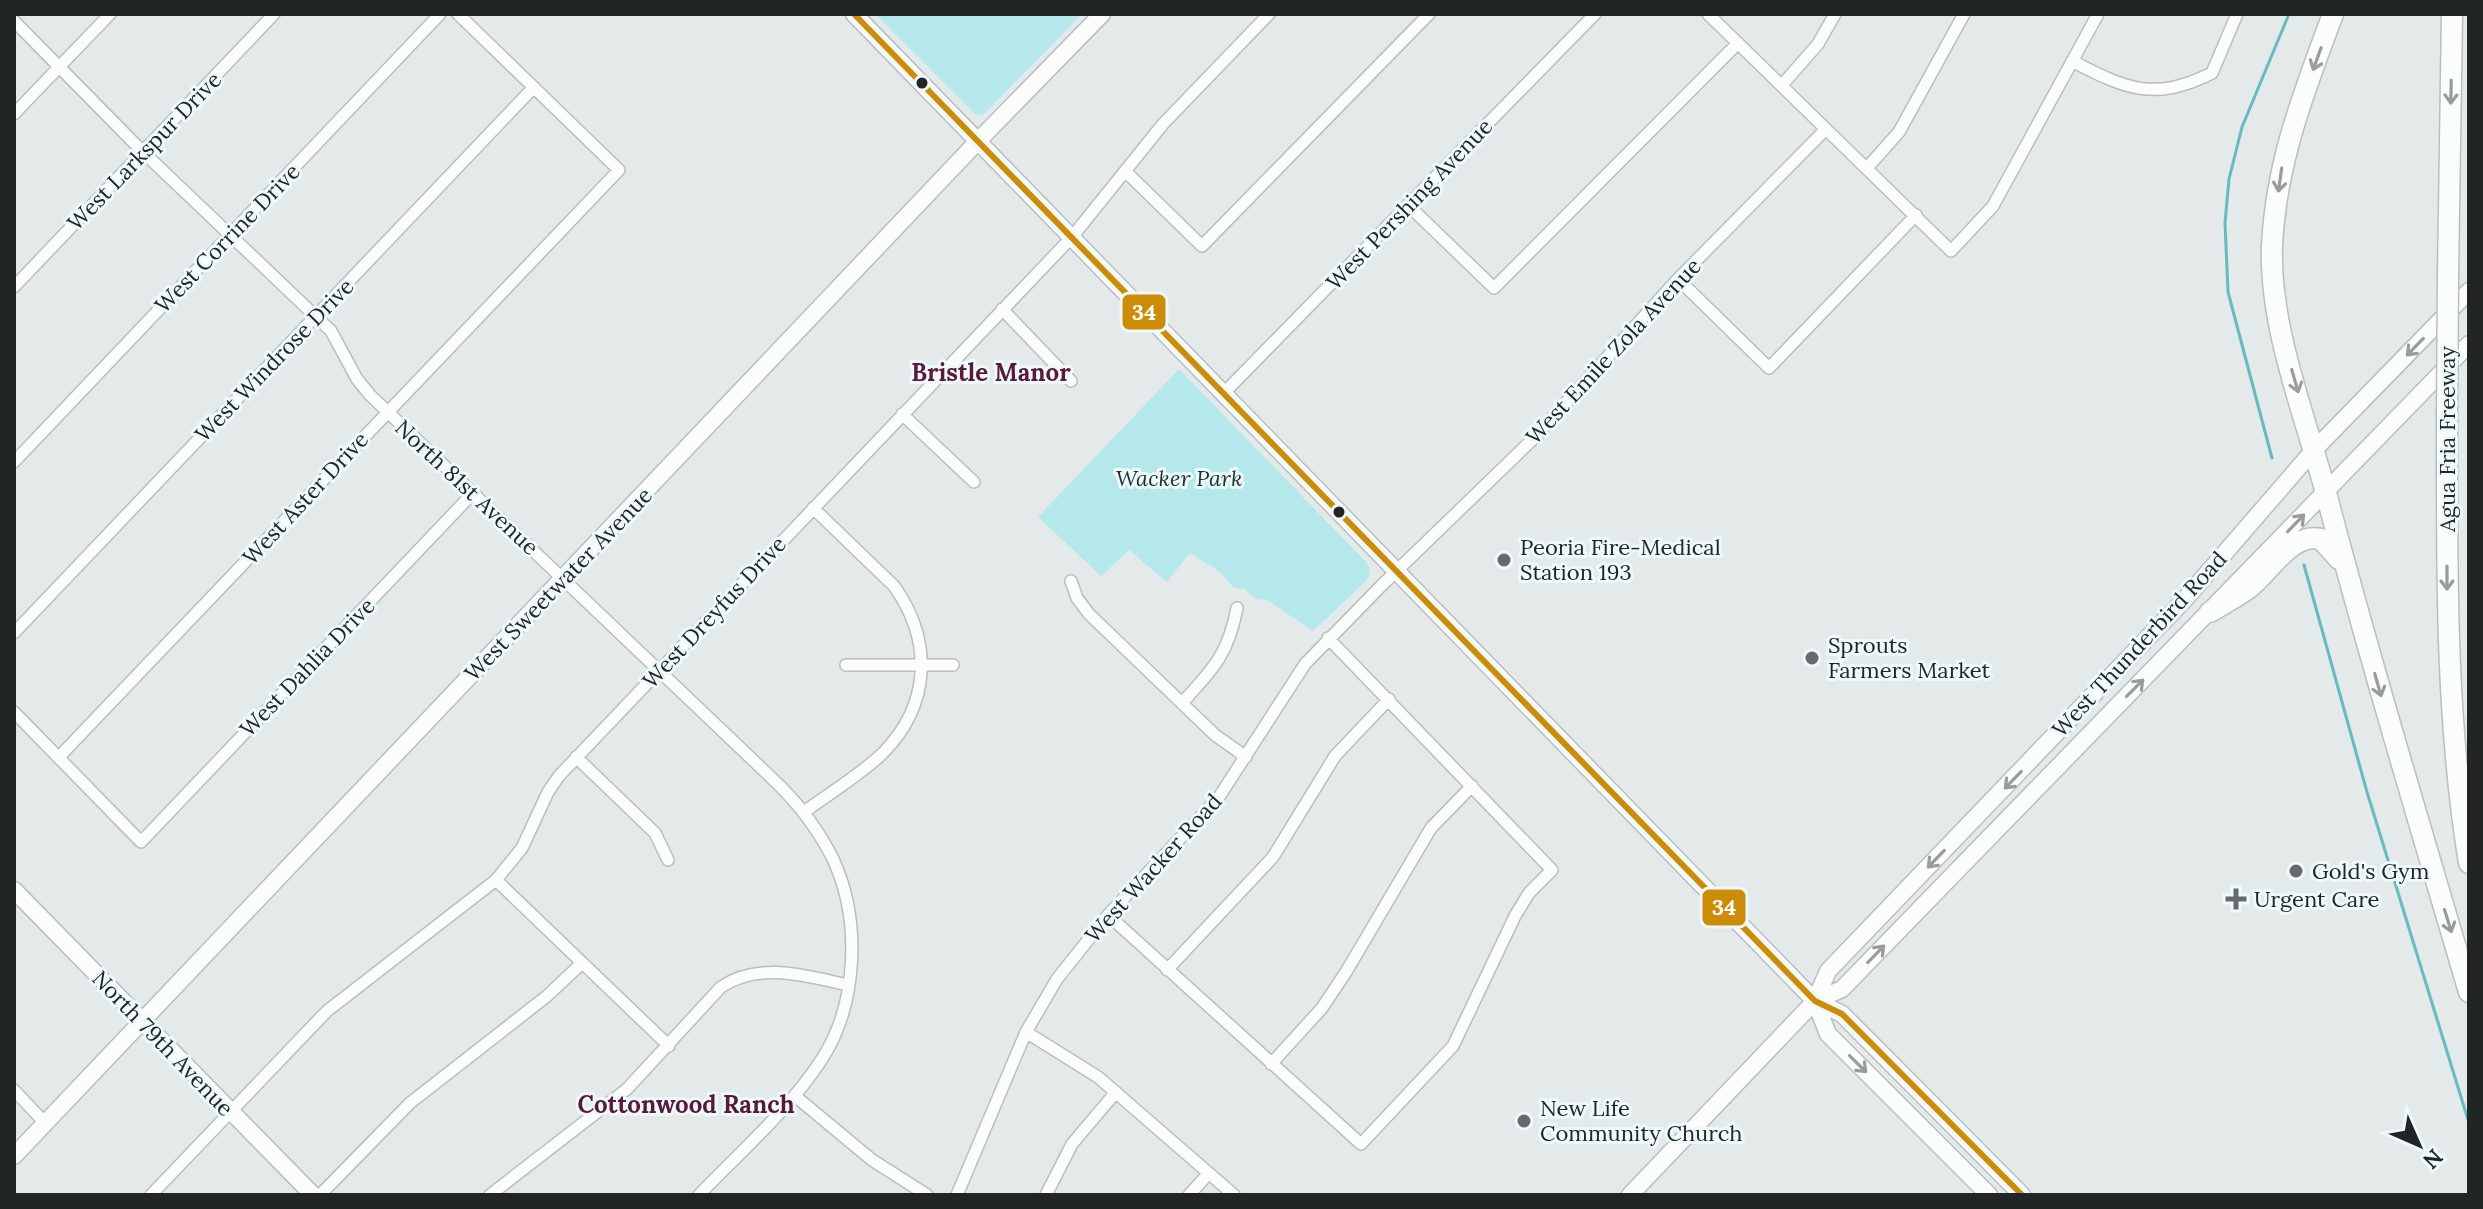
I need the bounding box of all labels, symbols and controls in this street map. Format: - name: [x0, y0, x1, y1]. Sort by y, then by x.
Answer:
- one-way arrow: [2308, 46, 2323, 71]
- street label: West Larkspur Drive: [61, 66, 227, 236]
- unlabelled marker: [914, 75, 930, 91]
- one-way arrow: [2443, 78, 2459, 105]
- street label: West Pershing Avenue: [1320, 112, 1498, 296]
- street label: West Corrine Drive: [148, 157, 306, 319]
- one-way arrow: [2272, 167, 2287, 192]
- street label: West Emile Zola Avenue: [1519, 252, 1707, 450]
- street label: West Windrose Drive: [189, 272, 359, 448]
- line badge: 34: [1121, 293, 1167, 331]
- text: 34: [1132, 298, 1156, 326]
- one-way arrow: [2405, 337, 2424, 357]
- street label: Agua Fria Freeway: [2433, 346, 2461, 533]
- district label: Bristle Manor: [911, 357, 1071, 388]
- one-way arrow: [2288, 368, 2303, 394]
- street label: North 81st Avenue: [389, 413, 545, 561]
- street label: West Aster Drive: [236, 425, 374, 571]
- park label: Wacker Park: [1116, 464, 1242, 492]
- street label: West Sweetwater Avenue: [458, 481, 658, 687]
- unlabelled marker: [1331, 504, 1347, 520]
- one-way arrow: [2286, 514, 2305, 534]
- street label: West Dreyfus Drive: [636, 530, 792, 694]
- place label: Peoria Fire-Medical Station 193: [1520, 533, 1721, 586]
- street label: West Thunderbird Road: [2046, 545, 2232, 743]
- marker: Peoria Fire-Medical Station 193: [1495, 551, 1513, 569]
- one-way arrow: [2439, 564, 2455, 591]
- street label: West Dahlia Drive: [234, 592, 381, 742]
- place label: Sprouts Farmers Market: [1828, 631, 1991, 684]
- marker: Sprouts Farmers Market: [1803, 649, 1821, 667]
- one-way arrow: [2372, 672, 2387, 698]
- one-way arrow: [2125, 679, 2144, 698]
- one-way arrow: [2003, 770, 2022, 790]
- street label: West Wacker Road: [1079, 787, 1227, 949]
- one-way arrow: [1927, 849, 1946, 869]
- place label: Gold's Gym: [2312, 857, 2429, 885]
- marker: Gold's Gym: [2287, 862, 2305, 880]
- place label: Urgent Care: [2254, 885, 2379, 913]
- line badge: 34: [1701, 888, 1747, 927]
- marker: Urgent Care: [2225, 888, 2247, 910]
- text: 34: [1712, 893, 1736, 921]
- one-way arrow: [2442, 908, 2456, 933]
- one-way arrow: [1867, 944, 1886, 964]
- street label: North 79th Avenue: [86, 964, 240, 1122]
- one-way arrow: [1848, 1054, 1867, 1073]
- district label: Cottonwood Ranch: [577, 1089, 795, 1120]
- place label: New Life Community Church: [1540, 1094, 1743, 1147]
- north arrow: [2379, 1105, 2459, 1185]
- marker: New Life Community Church: [1515, 1112, 1533, 1130]
- text: N: [2417, 1143, 2449, 1175]

